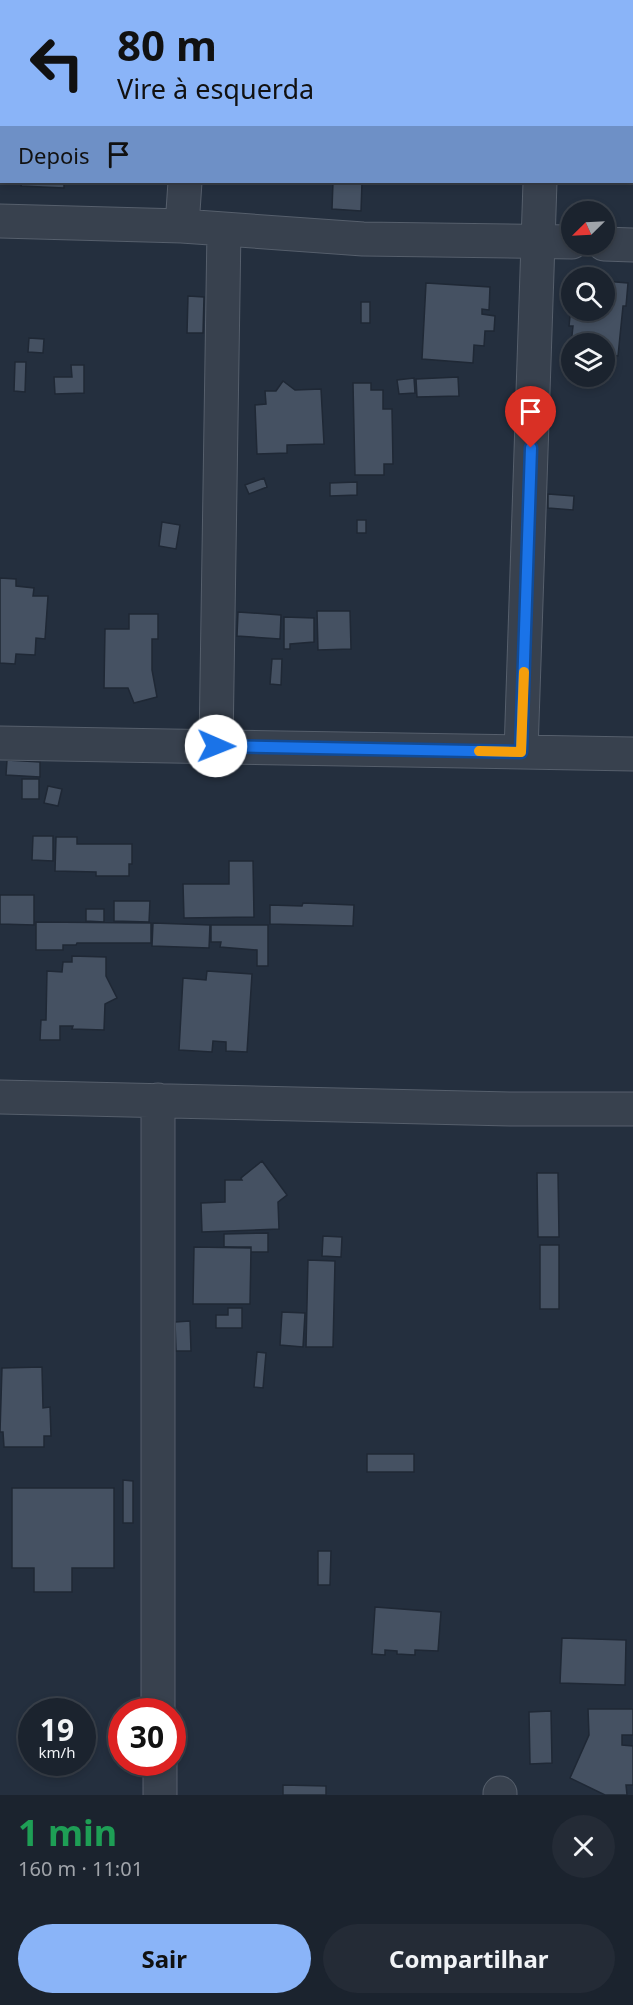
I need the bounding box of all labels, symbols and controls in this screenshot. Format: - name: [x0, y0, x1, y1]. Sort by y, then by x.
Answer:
- text: 80 m: [117, 16, 217, 73]
- icon: left: [18, 24, 96, 102]
- text: Vire à esquerda: [117, 70, 314, 107]
- icon: arrive: [102, 138, 135, 171]
- text: Depois: [18, 140, 90, 170]
- north arrow: [561, 201, 615, 255]
- map controls: [561, 201, 615, 387]
- button: search: [561, 267, 615, 321]
- button: layers: [561, 333, 615, 387]
- pin: [505, 386, 556, 448]
- icon: arrive: [514, 395, 547, 428]
- position arrow: [184, 714, 248, 778]
- speed limit sign: 30: [108, 1698, 186, 1776]
- text: 19: [40, 1709, 74, 1750]
- text: km/h: [39, 1742, 75, 1762]
- text: 1 min: [18, 1808, 117, 1857]
- button: close: [552, 1815, 615, 1878]
- text: 160 m · 11:01: [18, 1855, 143, 1882]
- button: Sair: [18, 1924, 311, 1993]
- button: Compartilhar: [323, 1924, 615, 1993]

